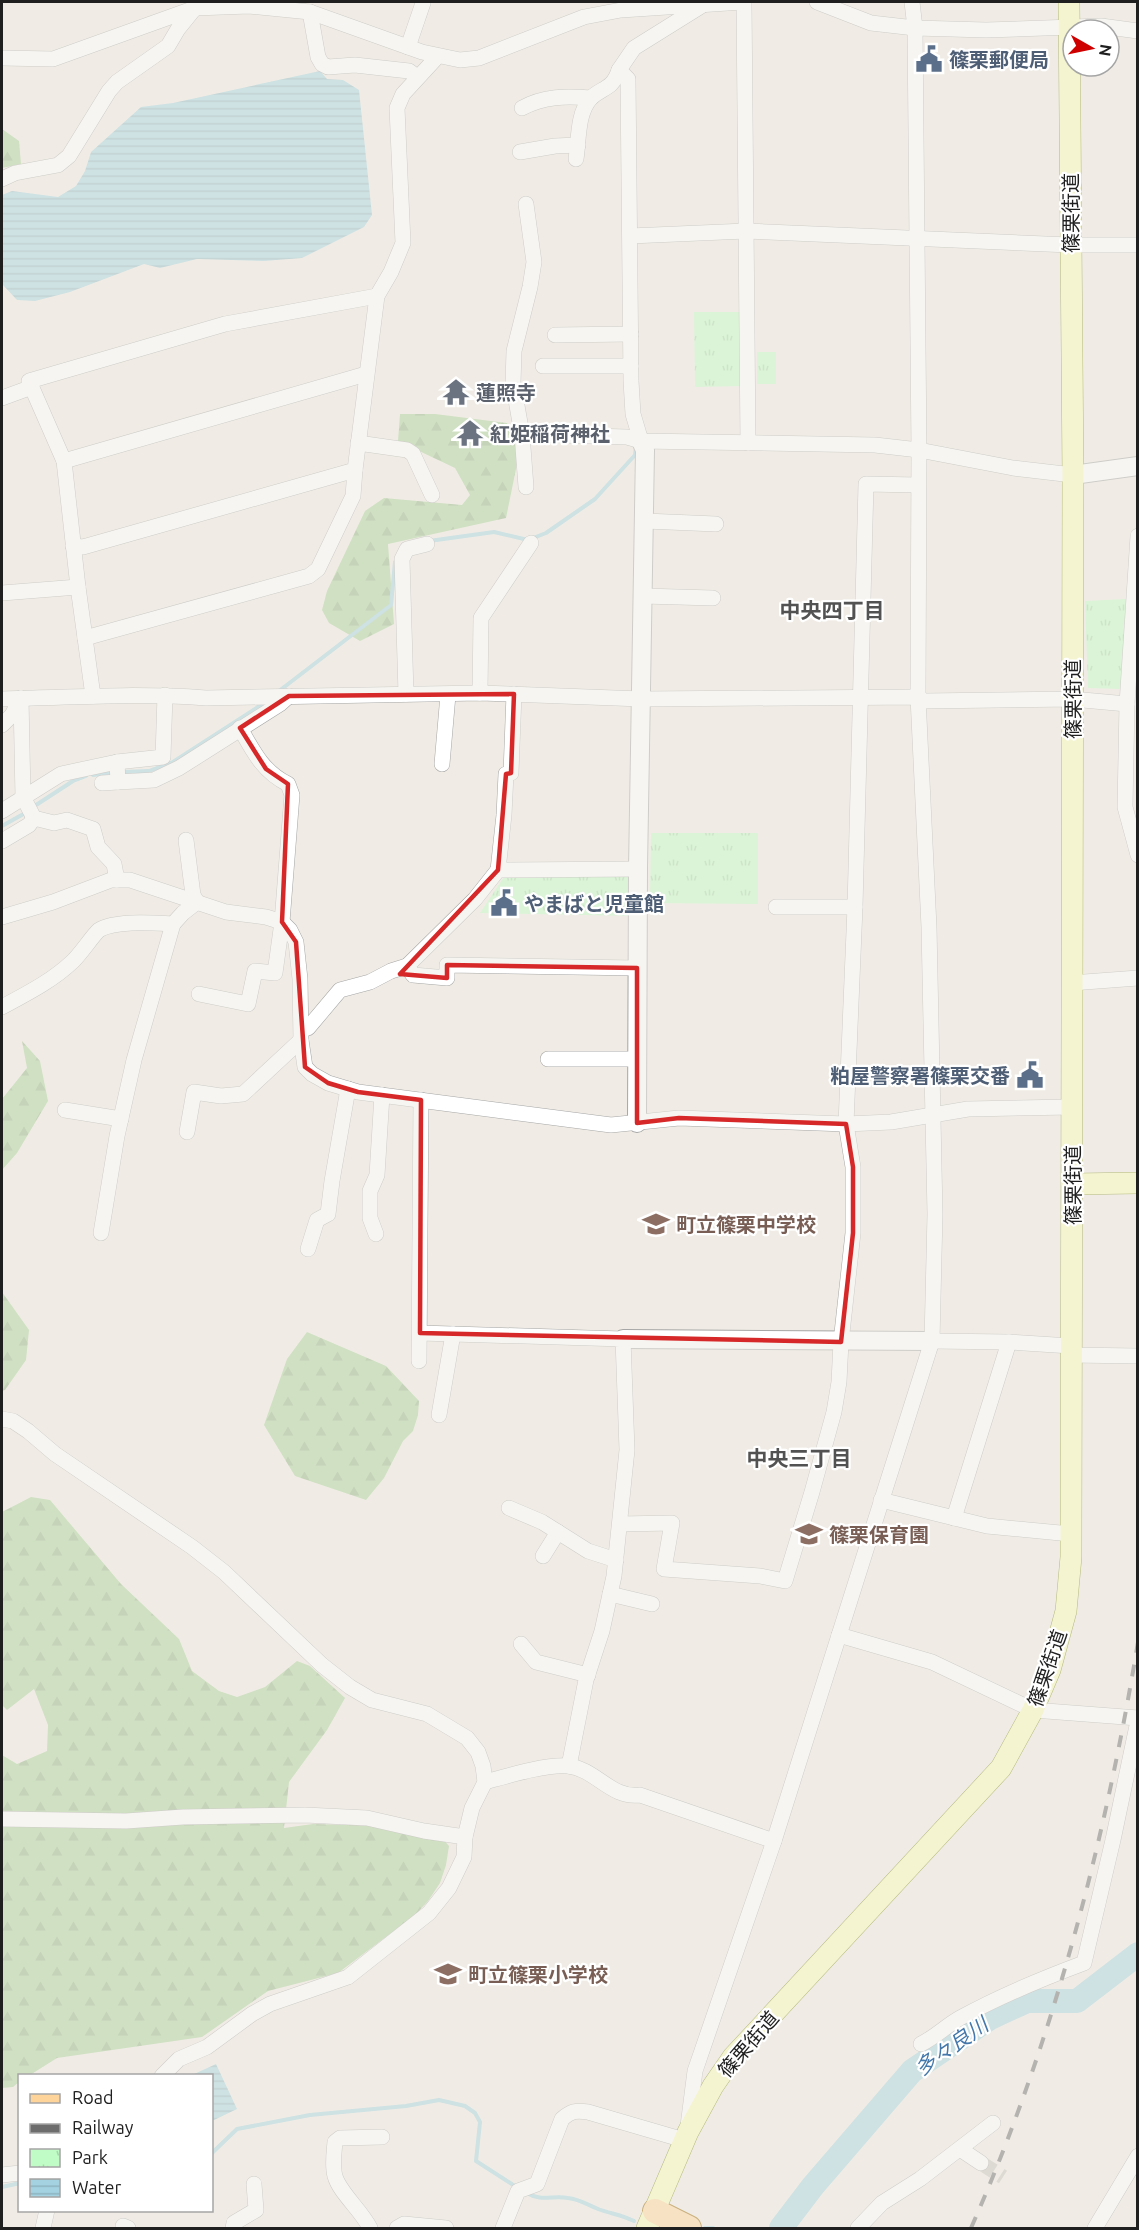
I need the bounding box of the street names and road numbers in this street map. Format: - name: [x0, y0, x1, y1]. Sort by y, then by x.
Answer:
- street label: 篠栗街道: [1059, 173, 1082, 253]
- street label: 篠栗街道: [1061, 659, 1084, 739]
- street label: 篠栗街道: [1061, 1145, 1084, 1225]
- street label: 篠栗街道: [1023, 1626, 1071, 1710]
- street label: 篠栗街道: [713, 2006, 783, 2082]

